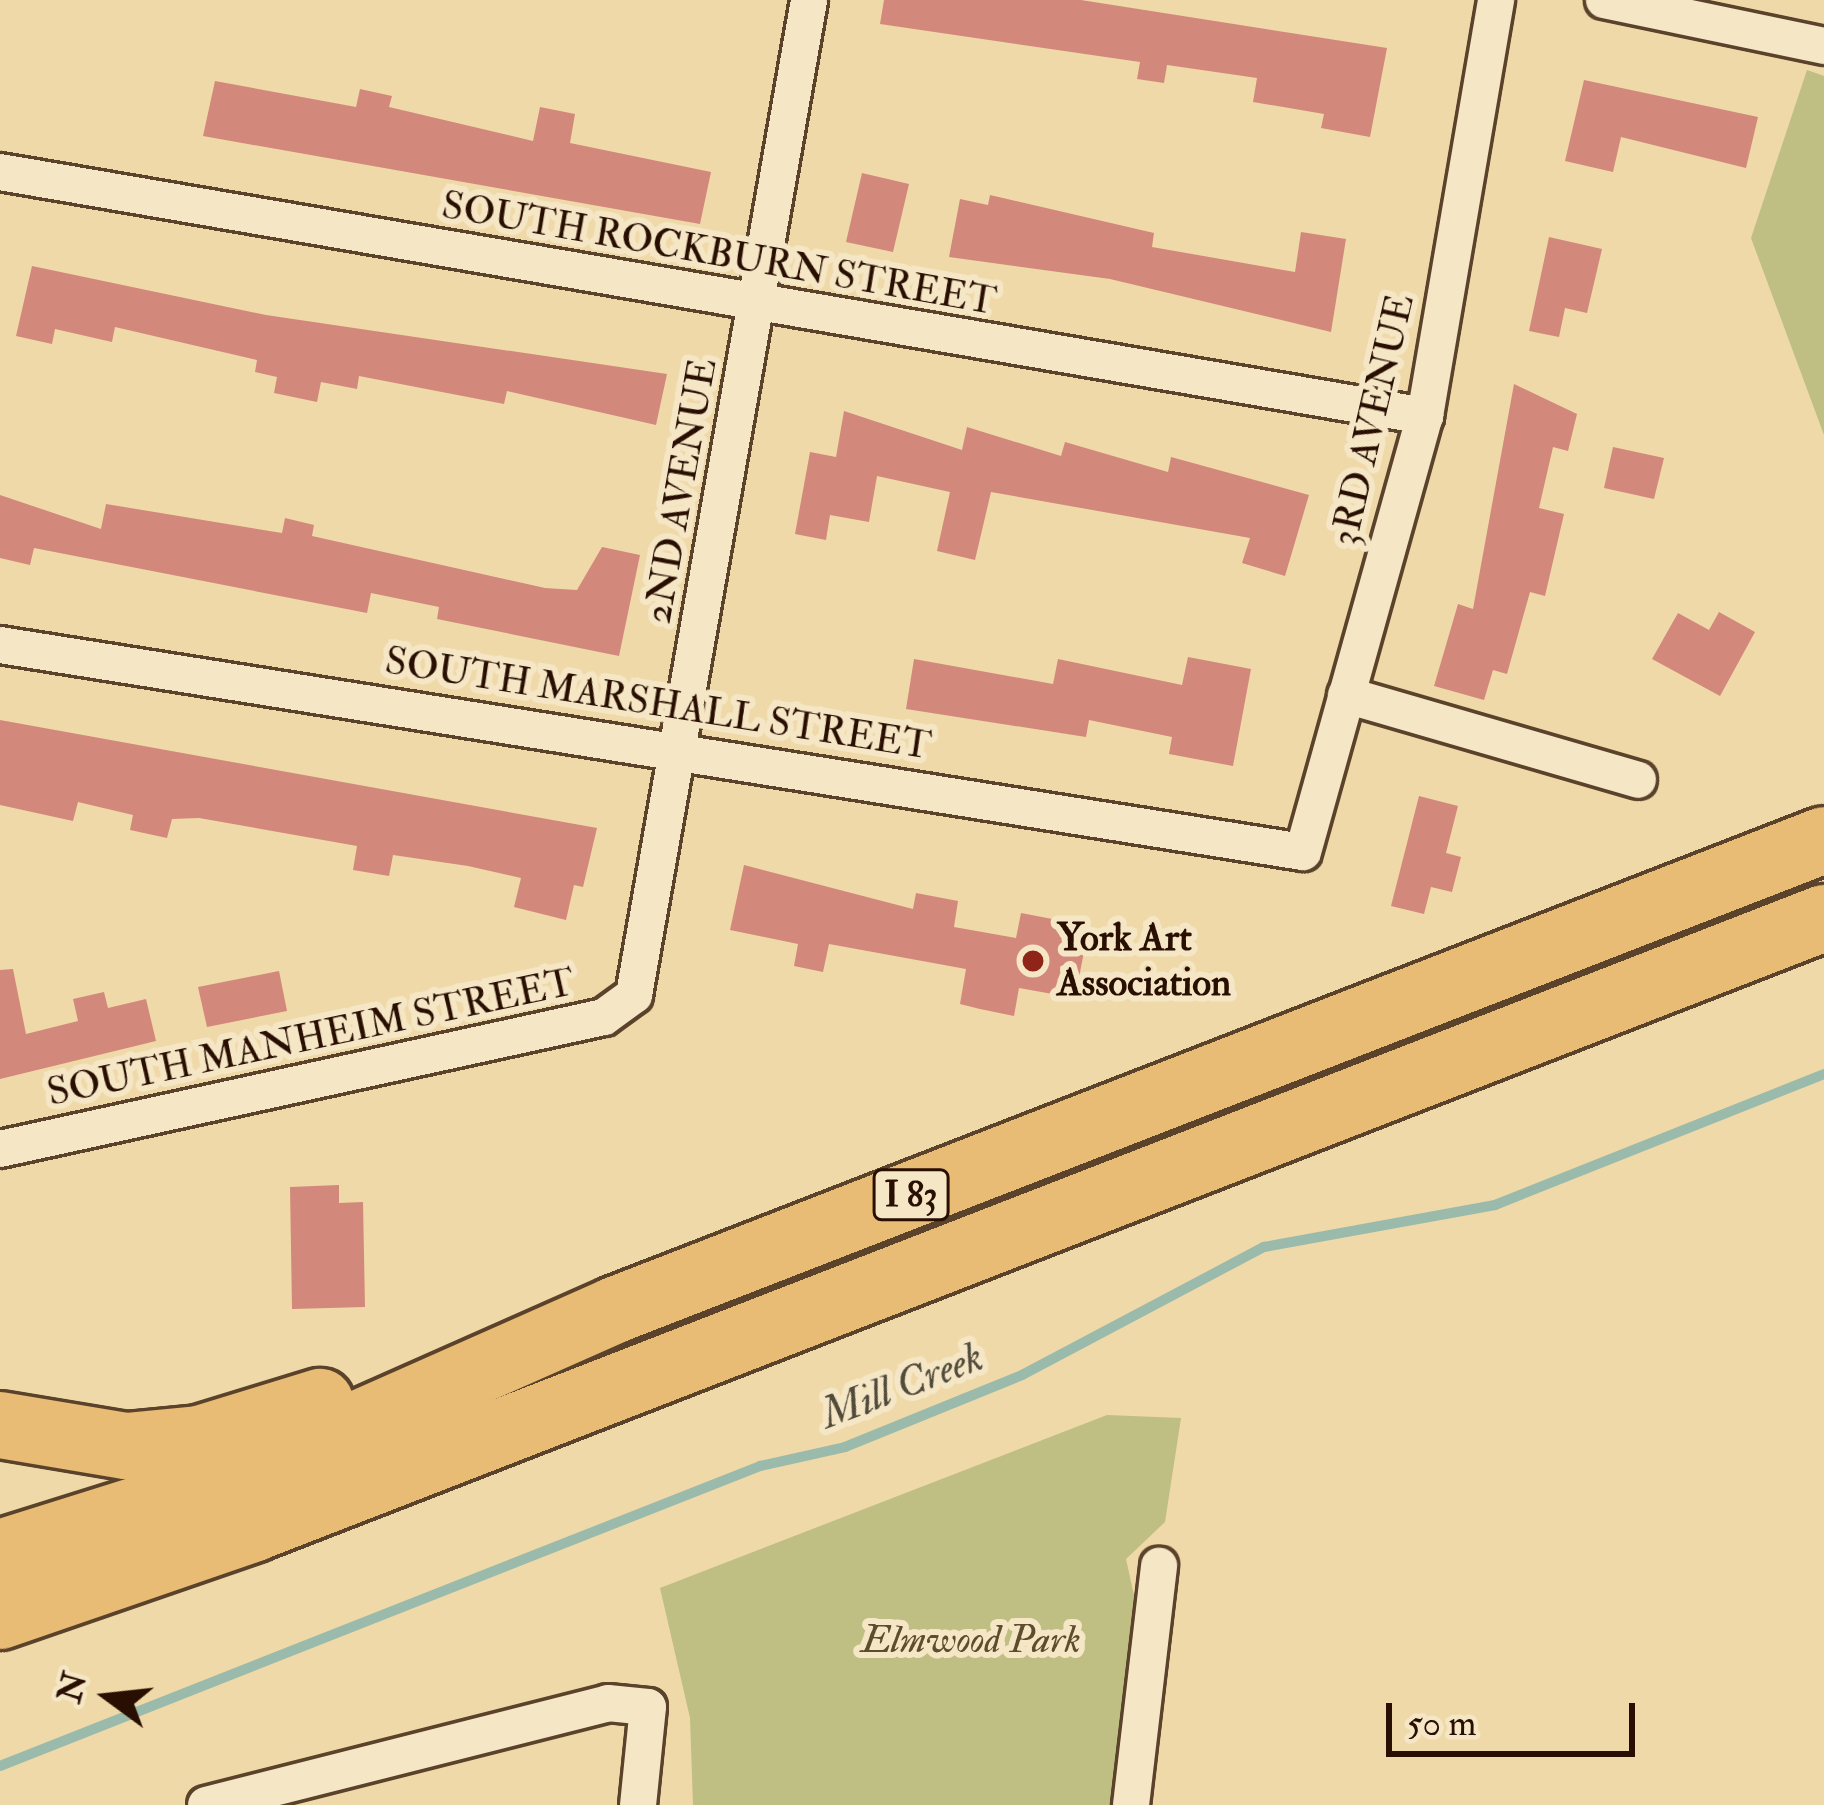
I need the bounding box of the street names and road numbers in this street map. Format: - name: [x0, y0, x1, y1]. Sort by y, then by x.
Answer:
- street label: SOUTH ROCKBURN STREET: [438, 182, 1000, 326]
- street label: 3RD AVENUE: [1321, 290, 1425, 550]
- street label: 2ND AVENUE: [635, 355, 727, 627]
- street label: SOUTH MARSHALL STREET: [382, 638, 934, 770]
- street label: SOUTH MANHEIM STREET: [43, 959, 579, 1117]
- road number: I 83: [872, 1165, 950, 1225]

